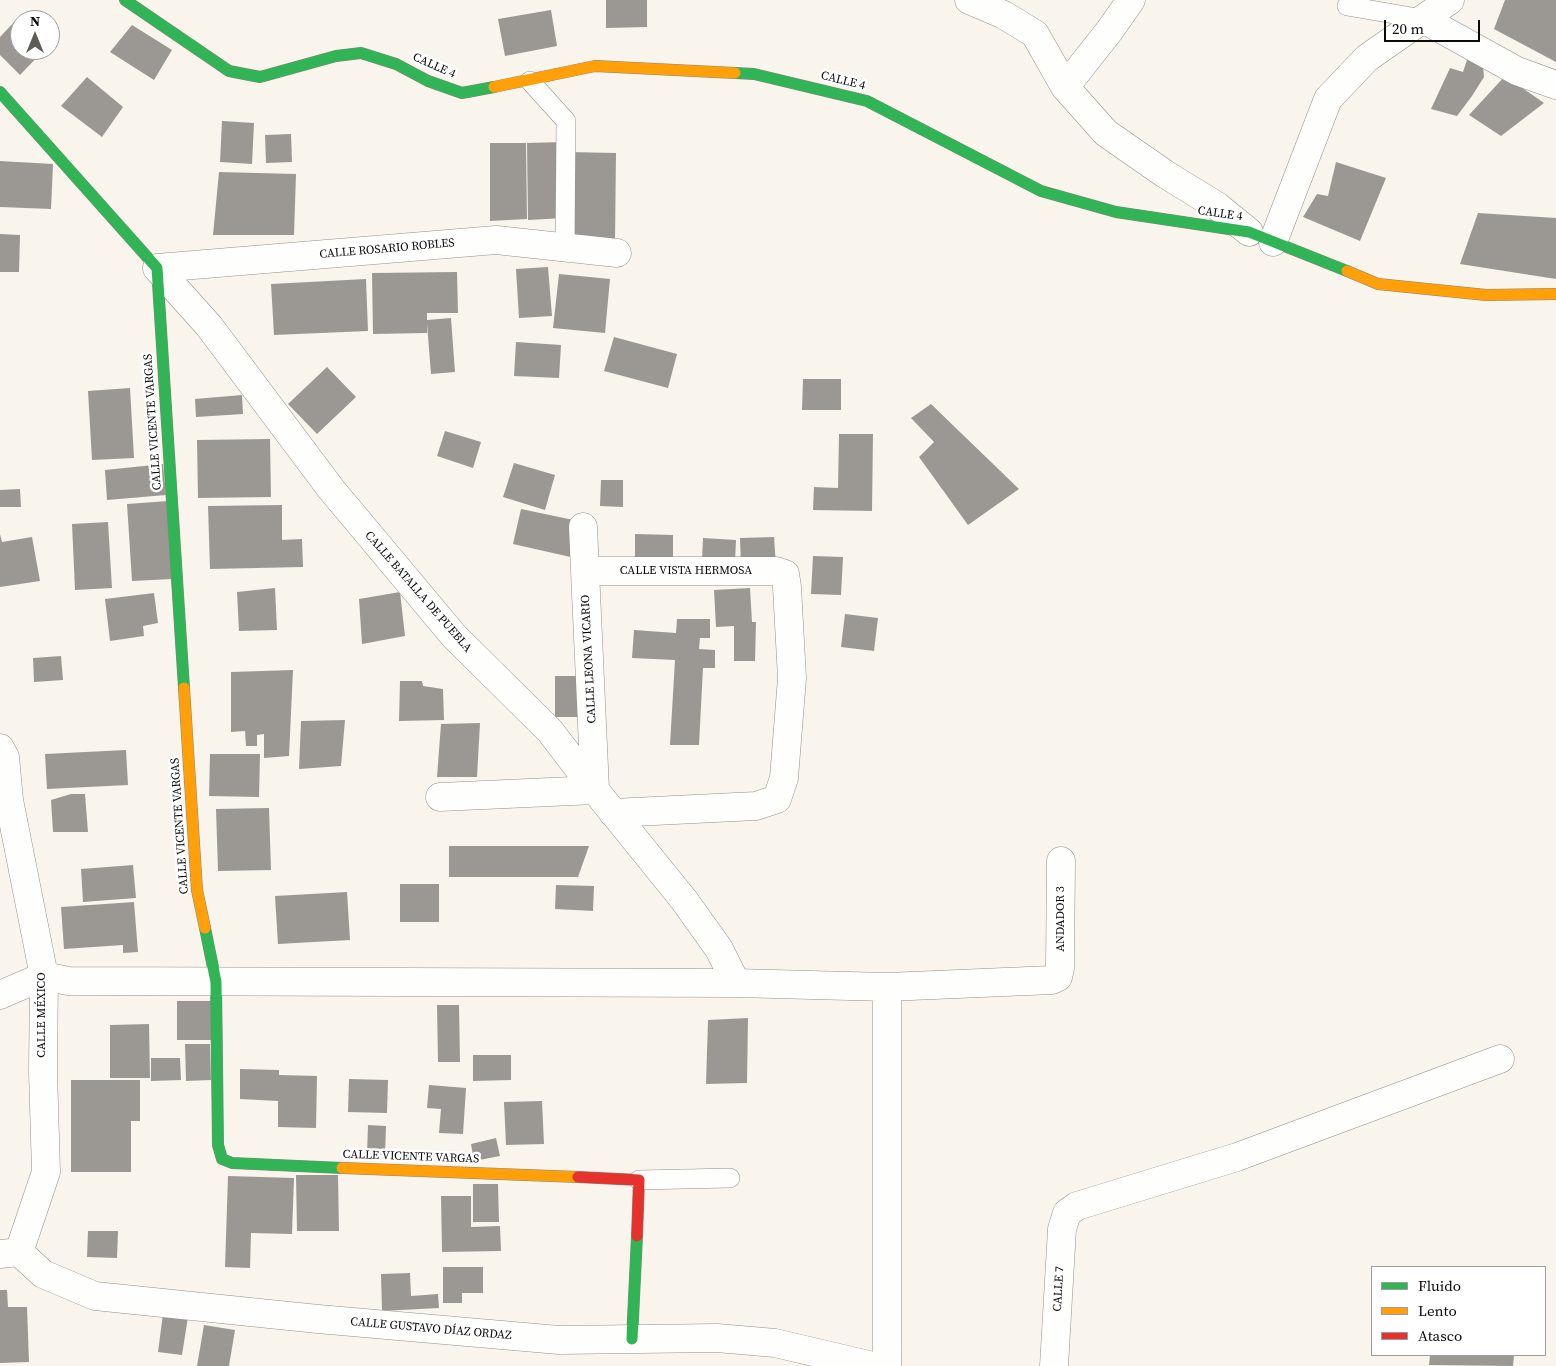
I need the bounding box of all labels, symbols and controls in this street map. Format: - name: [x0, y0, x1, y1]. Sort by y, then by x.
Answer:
- north arrow: [10, 10, 60, 60]
- scale bar: [1386, 10, 1482, 42]
- text: N: [30, 11, 40, 31]
- text: 20 m: [1392, 18, 1424, 39]
- street label: CALLE 4: [410, 50, 458, 82]
- street label: CALLE 4: [819, 69, 867, 93]
- street label: CALLE 4: [1197, 204, 1243, 224]
- street label: CALLE ROSARIO ROBLES: [319, 236, 455, 262]
- street label: CALLE VICENTE VARGAS: [141, 353, 165, 491]
- street label: CALLE BATALLA DE PUEBLA: [361, 528, 475, 656]
- street label: CALLE VISTA HERMOSA: [620, 564, 752, 578]
- street label: CALLE LEONA VICARIO: [578, 594, 600, 724]
- street label: CALLE VICENTE VARGAS: [168, 757, 192, 895]
- street label: ANDADOR 3: [1054, 886, 1068, 952]
- street label: CALLE MÉXICO: [35, 972, 49, 1058]
- street label: CALLE VICENTE VARGAS: [342, 1147, 480, 1167]
- street label: CALLE 7: [1051, 1266, 1067, 1312]
- legend: [1371, 1266, 1546, 1356]
- text: Fluido: [1418, 1275, 1461, 1296]
- text: Lento: [1418, 1300, 1457, 1321]
- street label: CALLE GUSTAVO DÍAZ ORDAZ: [350, 1315, 512, 1343]
- text: Atasco: [1418, 1325, 1462, 1346]

